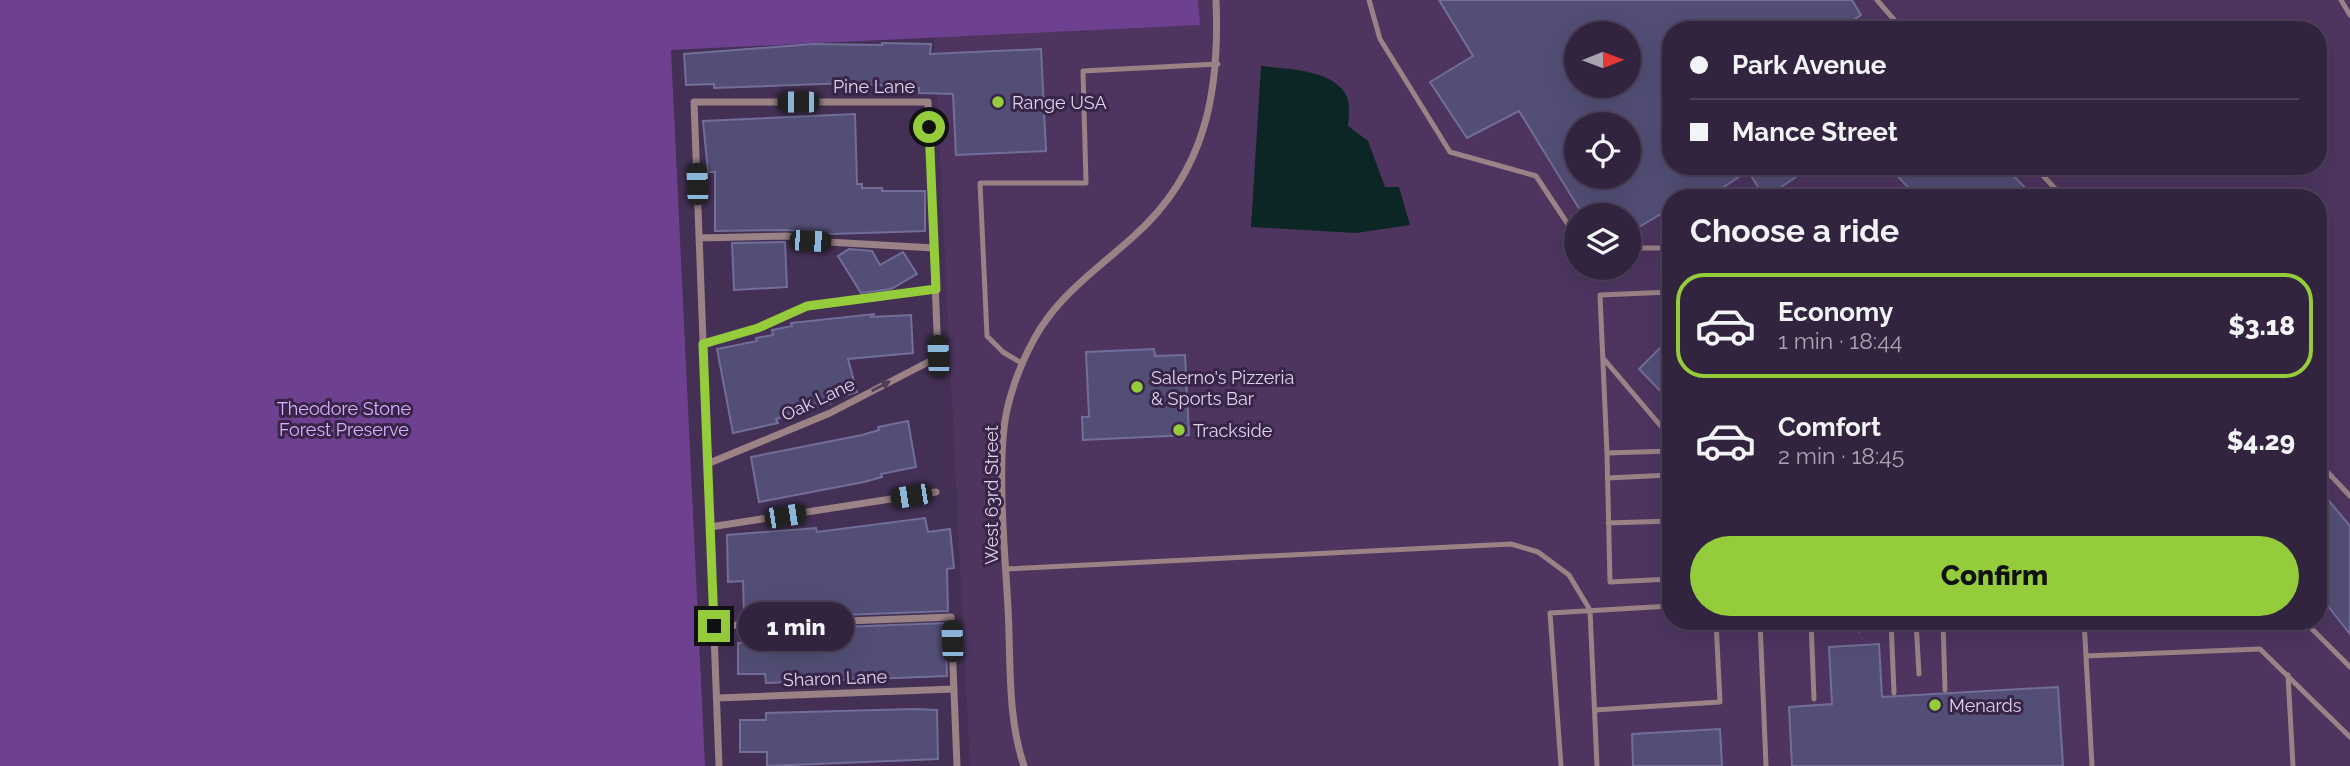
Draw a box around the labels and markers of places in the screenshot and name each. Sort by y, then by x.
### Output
place label: Range USA [1012,92,1107,113]
marker: Range USA [990,94,1006,110]
place label: Salerno's Pizzeria & Sports Bar [1151,367,1294,409]
marker: Salerno's Pizzeria & Sports Bar [1129,379,1145,395]
place label: Trackside [1193,420,1273,441]
marker: Trackside [1171,422,1187,438]
place label: Menards [1949,695,2022,716]
marker: Menards [1927,697,1943,713]

